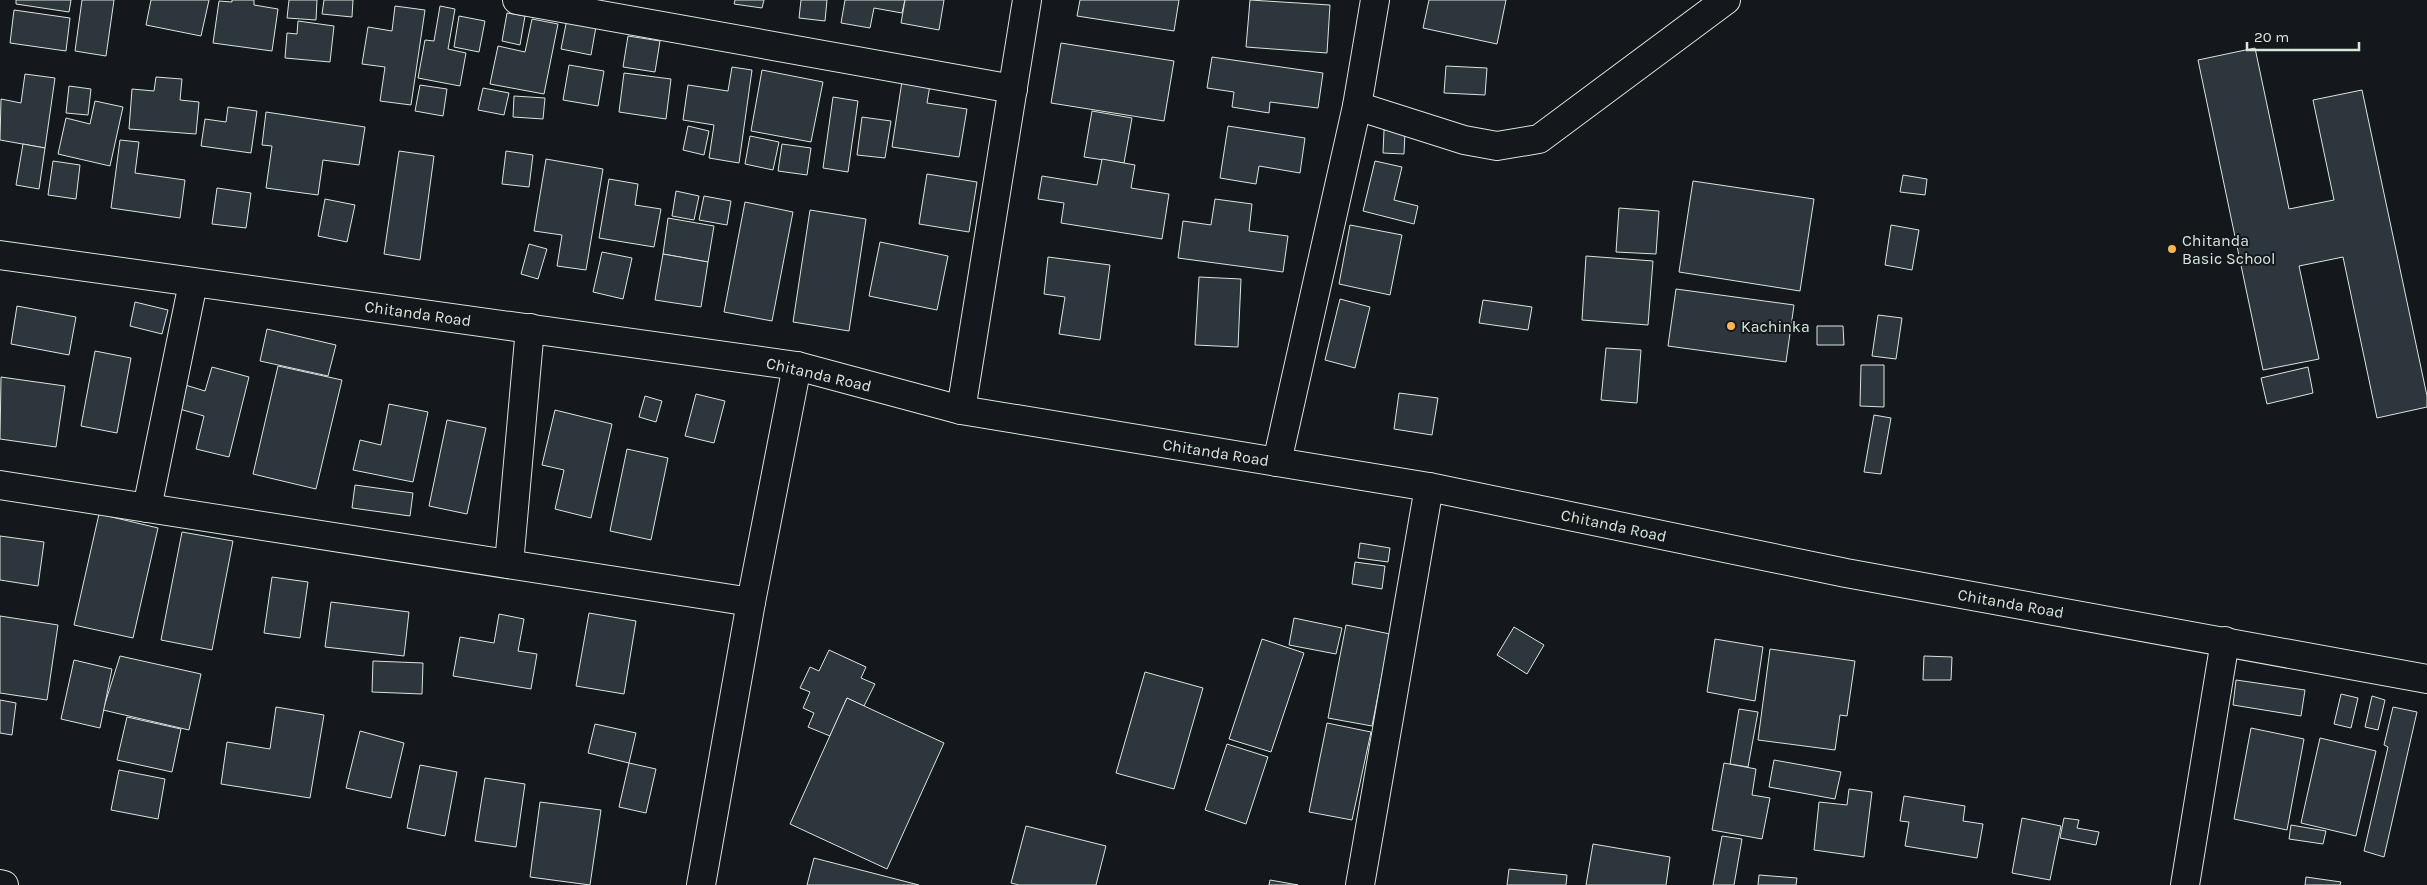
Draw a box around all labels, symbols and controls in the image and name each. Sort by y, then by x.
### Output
scale bar [2247,20,2360,52]
text: 20 m [2254,28,2289,46]
place label: Chitanda Basic School [2182,231,2276,268]
marker: Chitanda Basic School [2166,243,2178,255]
street label: Chitanda Road [363,297,473,330]
place label: Kachinka [1741,317,1810,336]
marker: Kachinka [1725,320,1737,332]
street label: Chitanda Road [764,353,873,396]
street label: Chitanda Road [1161,435,1271,470]
street label: Chitanda Road [1559,505,1669,546]
street label: Chitanda Road [1956,585,2066,622]

